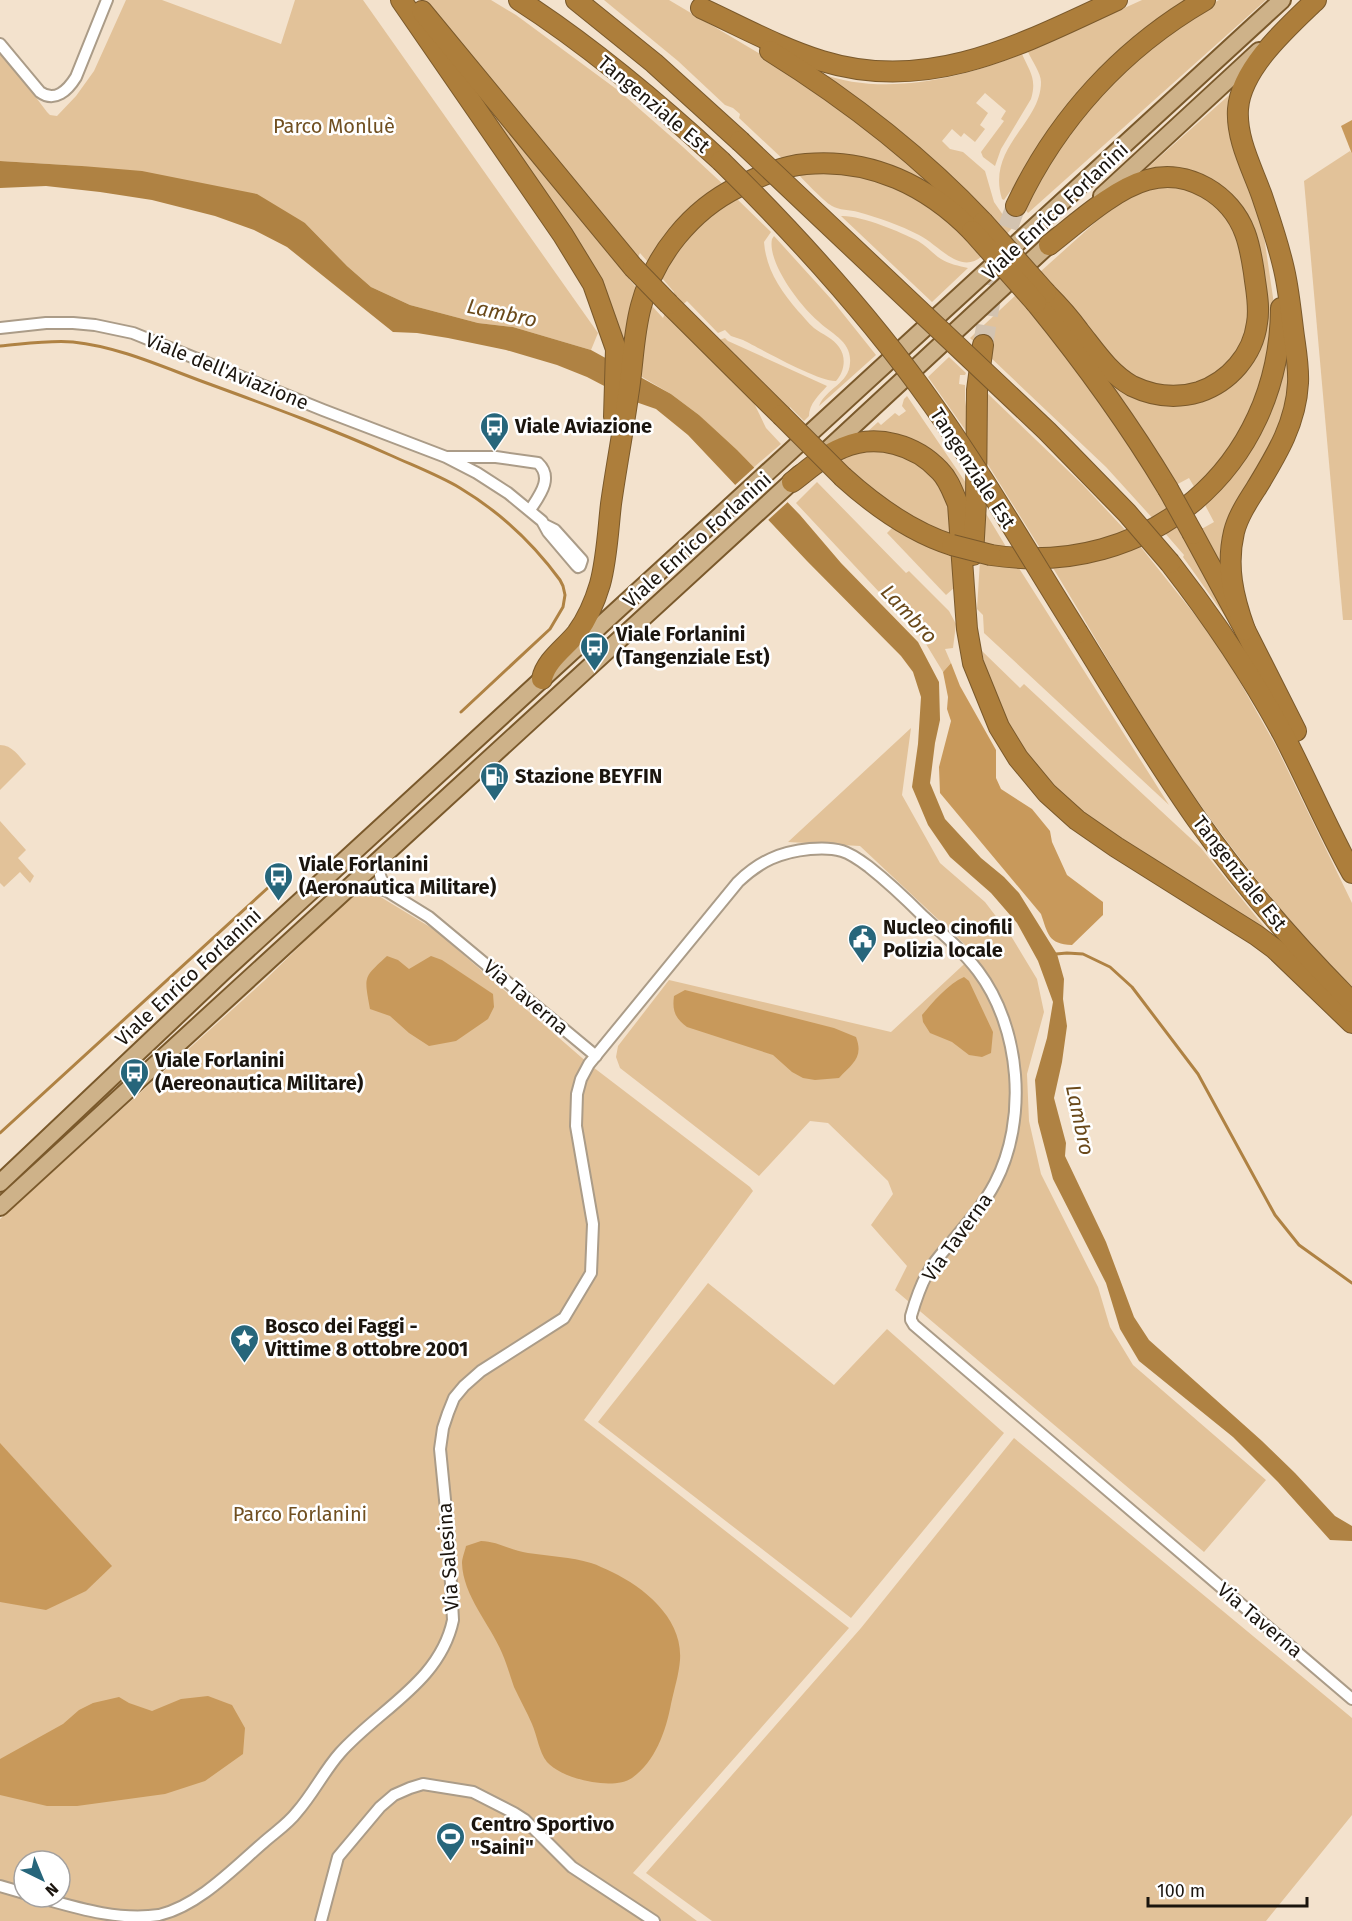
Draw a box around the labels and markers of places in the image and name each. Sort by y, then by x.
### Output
bus stop icon: Viale Aviazione [478,410,510,452]
place label: Viale Aviazione [514,414,652,438]
place label: Viale Forlanini (Tangenziale Est) [615,622,770,669]
bus stop icon: Viale Forlanini (Tangenziale Est) [579,630,611,672]
fuel station icon: Stazione BEYFIN [478,760,510,802]
place label: Stazione BEYFIN [515,764,662,788]
place label: Viale Forlanini (Aeronautica Militare) [298,852,497,899]
bus stop icon: Viale Forlanini (Aeronautica Militare) [262,860,294,902]
place label: Nucleo cinofili Polizia locale [883,915,1013,962]
public building icon: Nucleo cinofili Polizia locale [846,922,878,964]
place label: Viale Forlanini (Aereonautica Militare) [154,1048,364,1095]
bus stop icon: Viale Forlanini (Aereonautica Militare) [118,1056,150,1098]
place label: Bosco dei Faggi - Vittime 8 ottobre 2001 [264,1314,468,1361]
place icon: Bosco dei Faggi - Vittime 8 ottobre 2001 [228,1322,260,1364]
place label: Centro Sportivo "Saini" [471,1812,615,1859]
sports icon: Centro Sportivo "Saini" [434,1820,466,1862]

